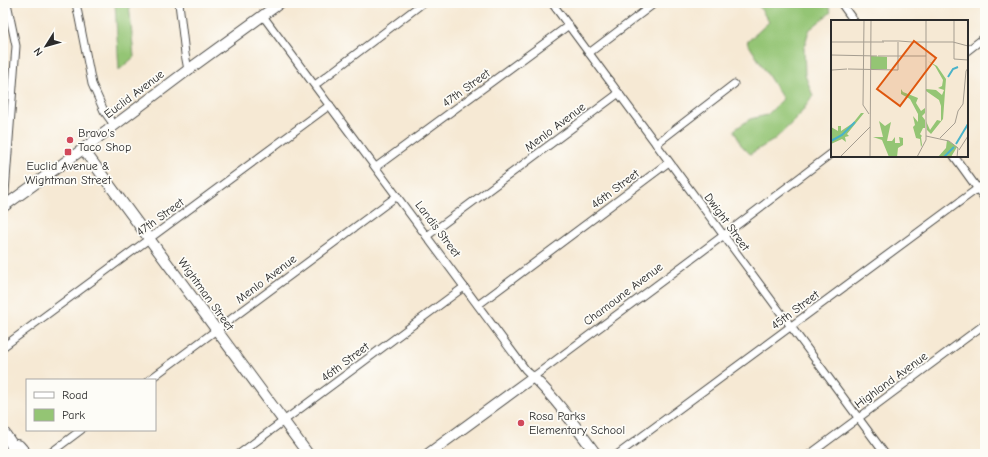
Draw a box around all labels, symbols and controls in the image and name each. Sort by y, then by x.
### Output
inset map [831,20,968,157]
north arrow [26,26,66,66]
text: N [31,45,46,58]
street label: 47th Street [439,66,493,110]
street label: Euclid Avenue [101,67,167,121]
street label: Menlo Avenue [522,100,588,154]
place label: Bravo's Taco Shop [78,126,131,154]
marker: Bravo's Taco Shop [65,135,75,145]
marker: Euclid Avenue & Wightman Street [63,147,73,157]
place label: Euclid Avenue & Wightman Street [25,159,112,187]
street label: 46th Street [588,166,642,212]
street label: Dwight Street [701,190,753,254]
street label: 47th Street [133,195,187,239]
street label: Landis Street [412,198,464,260]
street label: Menlo Avenue [233,252,299,306]
street label: Wightman Street [175,255,237,333]
street label: Chamoune Avenue [581,260,665,328]
street label: 45th Street [768,287,822,333]
street label: 46th Street [318,339,372,385]
street label: Highland Avenue [852,349,930,411]
legend [26,379,156,431]
text: Road [62,388,88,402]
text: Park [62,408,85,422]
place label: Rosa Parks Elementary School [529,409,625,437]
marker: Rosa Parks Elementary School [516,418,526,428]

